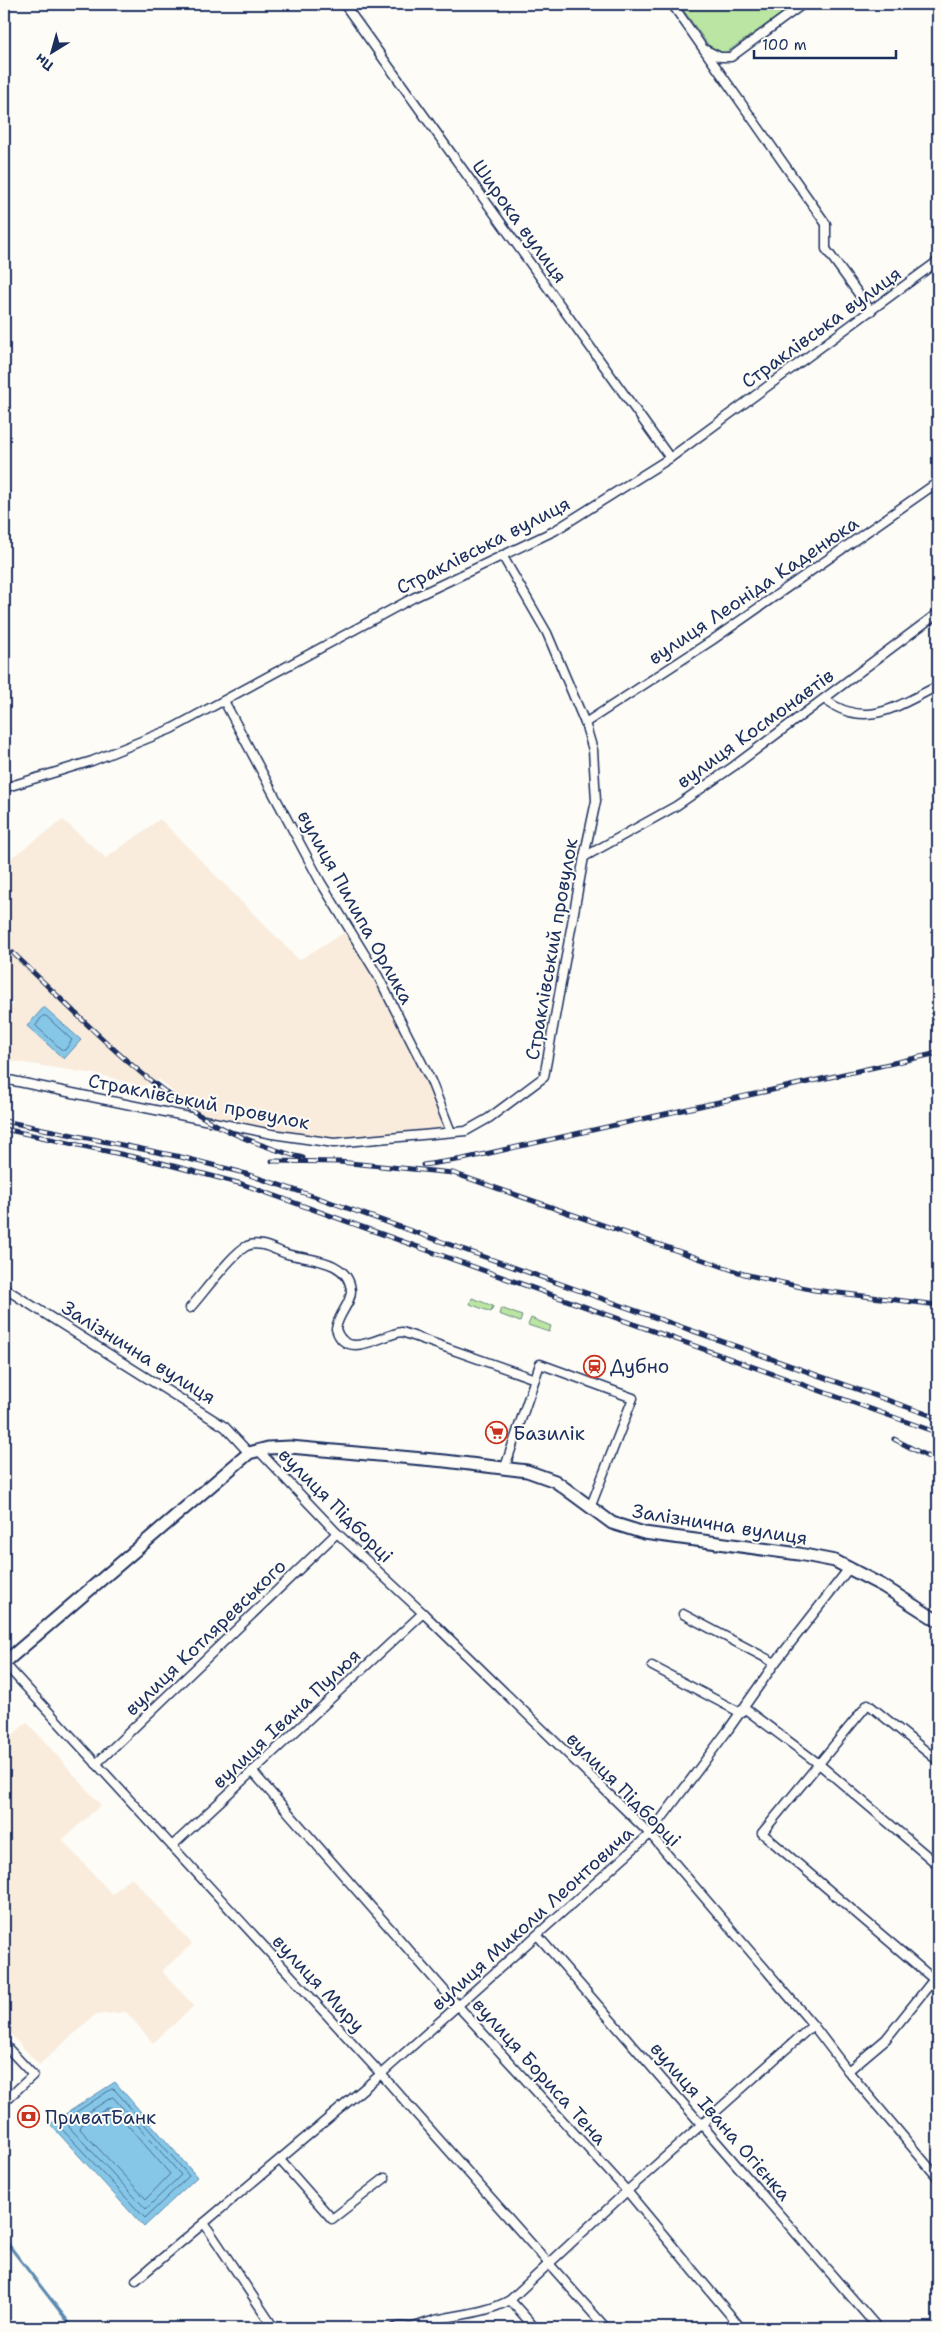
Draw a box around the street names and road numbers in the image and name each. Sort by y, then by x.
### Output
street label: Широка вулиця [466,155,573,288]
street label: Страклівська вулиця [736,261,906,394]
street label: Страклівська вулиця [392,491,574,600]
street label: вулиця Леоніда Каденюка [643,510,863,670]
street label: вулиця Космонавтів [672,663,839,794]
street label: вулиця Пилипа Орлика [292,806,420,1009]
street label: Страклівський провулок [520,836,583,1062]
street label: Страклівський провулок [86,1068,312,1135]
street label: Залізнична вулиця [57,1295,220,1410]
street label: вулиця Підборці [273,1443,398,1568]
street label: Залізнична вулиця [631,1498,809,1551]
street label: вулиця Котляревського [119,1554,291,1721]
street label: вулиця Івана Пулюя [207,1643,366,1794]
street label: вулиця Підборці [561,1727,686,1852]
street label: вулиця Миколи Леонтовича [426,1821,639,2016]
street label: вулиця Миру [267,1929,370,2038]
street label: вулиця Бориса Тена [467,1992,613,2150]
street label: вулиця Івана Огієнка [645,2037,797,2206]

